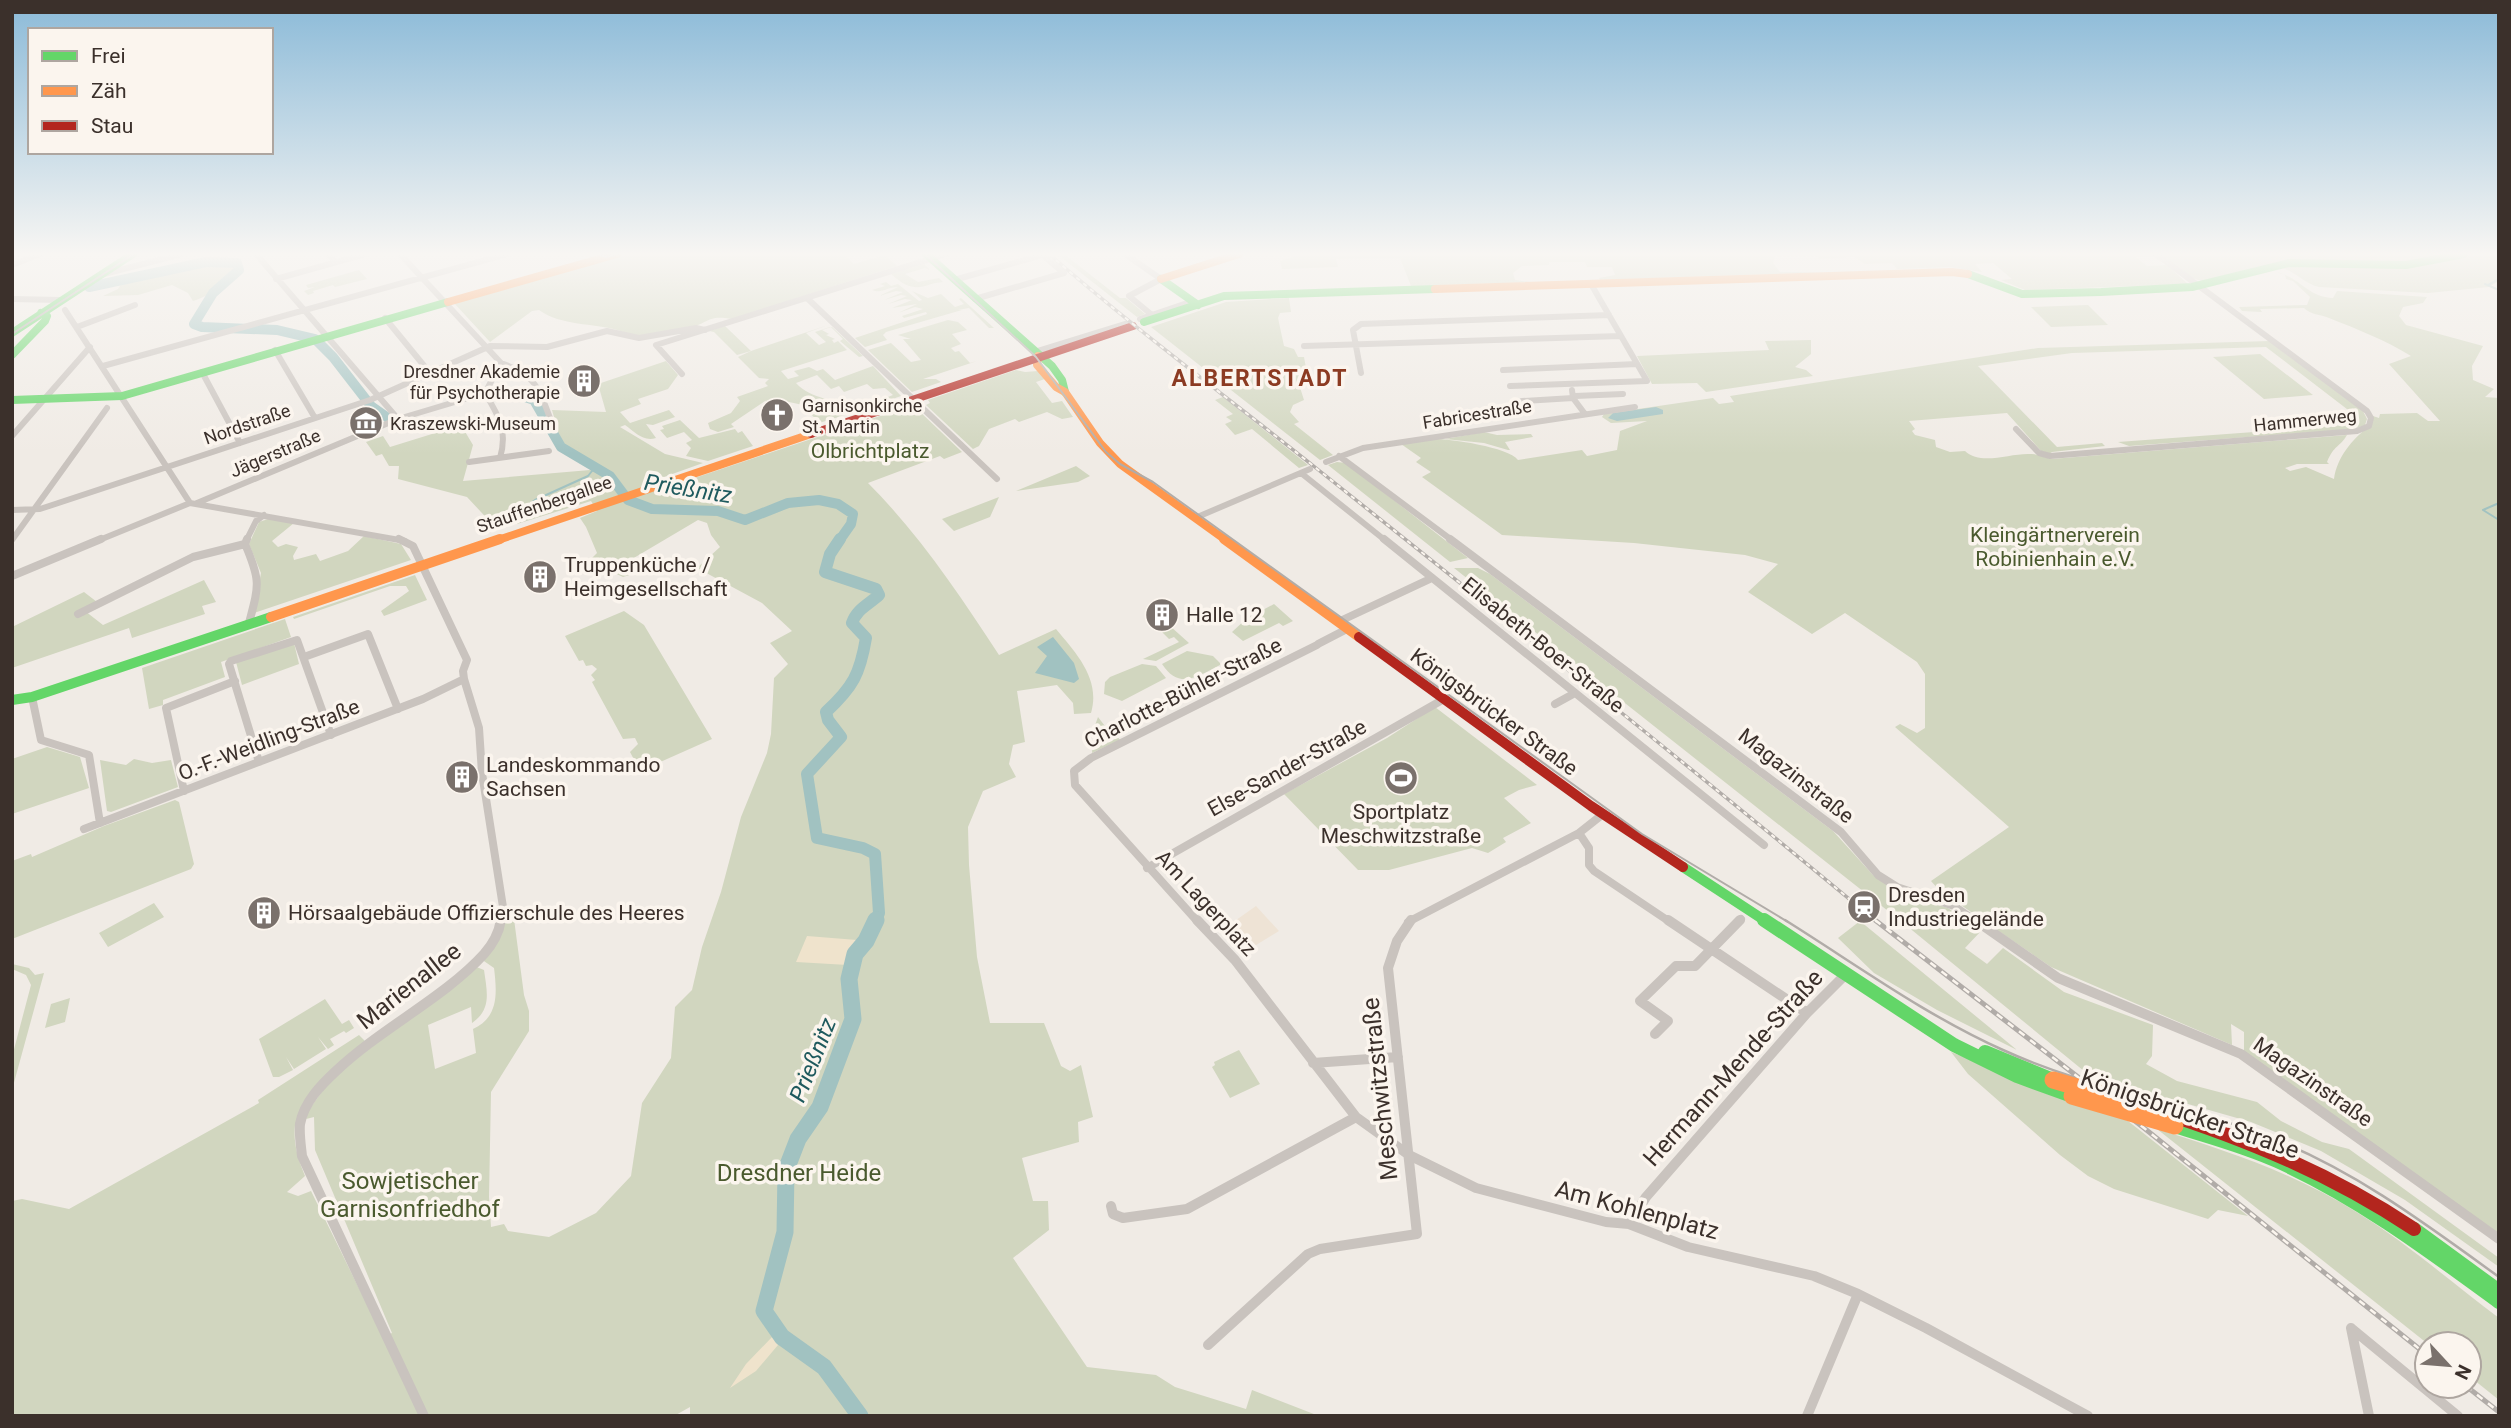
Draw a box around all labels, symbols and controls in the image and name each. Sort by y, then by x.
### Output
legend [28,28,273,154]
text: Frei [91,44,126,68]
text: Zäh [91,79,127,103]
text: Stau [91,114,133,138]
place label: Dresdner Akademie für Psychotherapie [403,361,560,403]
building icon: Dresdner Akademie für Psychotherapie [565,362,603,400]
district label: ALBERTSTADT [1172,365,1348,392]
place label: Garnisonkirche St. Martin [802,395,922,437]
street label: Fabricestraße [1421,395,1533,433]
church icon: Garnisonkirche St. Martin [758,396,796,434]
street label: Nordstraße [201,399,293,449]
museum icon: Kraszewski-Museum [347,404,385,442]
street label: Hammerweg [2253,404,2357,436]
place label: Kraszewski-Museum [390,413,556,434]
street label: Jägerstraße [227,424,323,482]
park label: Olbrichtplatz [811,439,929,463]
water label: Prießnitz [642,469,734,509]
street label: Stauffenbergallee [474,471,614,537]
park label: Kleingärtnerverein Robinienhain e.V. [1970,523,2140,571]
place label: Truppenküche / Heimgesellschaft [564,553,728,601]
building icon: Truppenküche / Heimgesellschaft [521,558,559,596]
street label: Elisabeth-Boer-Straße [1457,572,1629,718]
building icon: Halle 12 [1143,596,1181,634]
place label: Halle 12 [1186,603,1263,627]
street label: Charlotte-Bühler-Straße [1080,633,1286,753]
street label: Königsbrücker Straße [1406,643,1582,781]
street label: O.-F.-Weidling-Straße [175,694,363,786]
street label: Else-Sander-Straße [1204,715,1370,821]
street label: Magazinstraße [1734,724,1858,828]
place label: Landeskommando Sachsen [486,753,660,801]
building icon: Landeskommando Sachsen [443,758,481,796]
sports icon: Sportplatz Meschwitzstraße [1382,759,1420,797]
place label: Sportplatz Meschwitzstraße [1321,800,1481,848]
street label: Am Lagerplatz [1151,845,1261,961]
place label: Dresden Industriegelände [1888,883,2044,931]
station icon: Dresden Industriegelände [1845,888,1883,926]
building icon: Hörsaalgebäude Offizierschule des Heeres [245,894,283,932]
place label: Hörsaalgebäude Offizierschule des Heeres [288,901,685,925]
street label: Marienallee [351,937,467,1035]
street label: Hermann-Mende-Straße [1637,964,1829,1172]
street label: Meschwitzstraße [1356,996,1404,1182]
water label: Prießnitz [784,1014,842,1106]
street label: Magazinstraße [2249,1032,2377,1132]
street label: Königsbrücker Straße [2077,1063,2303,1165]
park label: Dresdner Heide [717,1159,881,1187]
park label: Sowjetischer Garnisonfriedhof [320,1167,501,1223]
street label: Am Kohlenplatz [1552,1175,1722,1245]
north arrow [2413,1330,2483,1400]
text: N [2450,1361,2476,1383]

